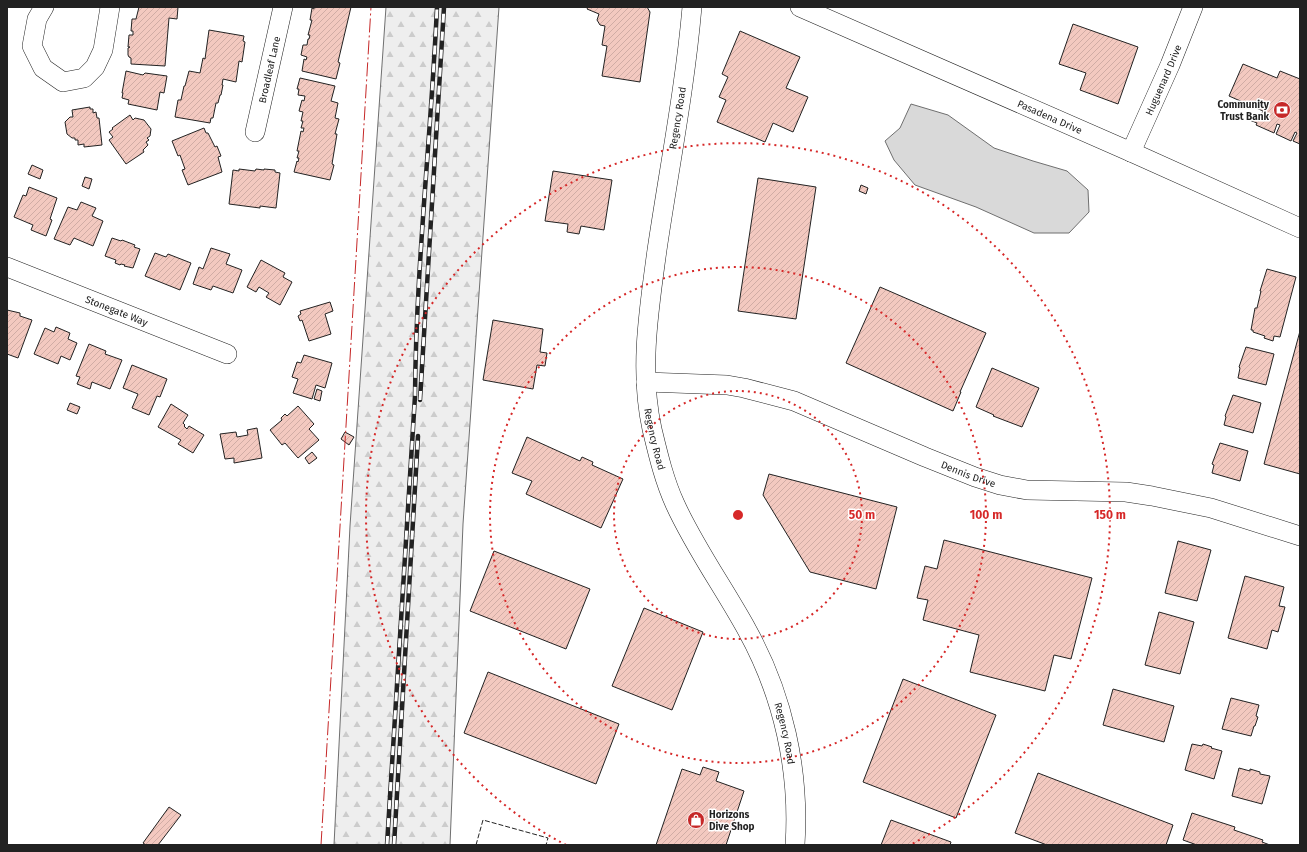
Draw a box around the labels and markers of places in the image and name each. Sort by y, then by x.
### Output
place label: Community Trust Bank [1217,99,1270,123]
bank icon: Community Trust Bank [1272,100,1292,120]
centre of rings [731,508,745,522]
place label: Horizons Dive Shop [709,809,755,833]
shop icon: Horizons Dive Shop [686,810,706,830]

